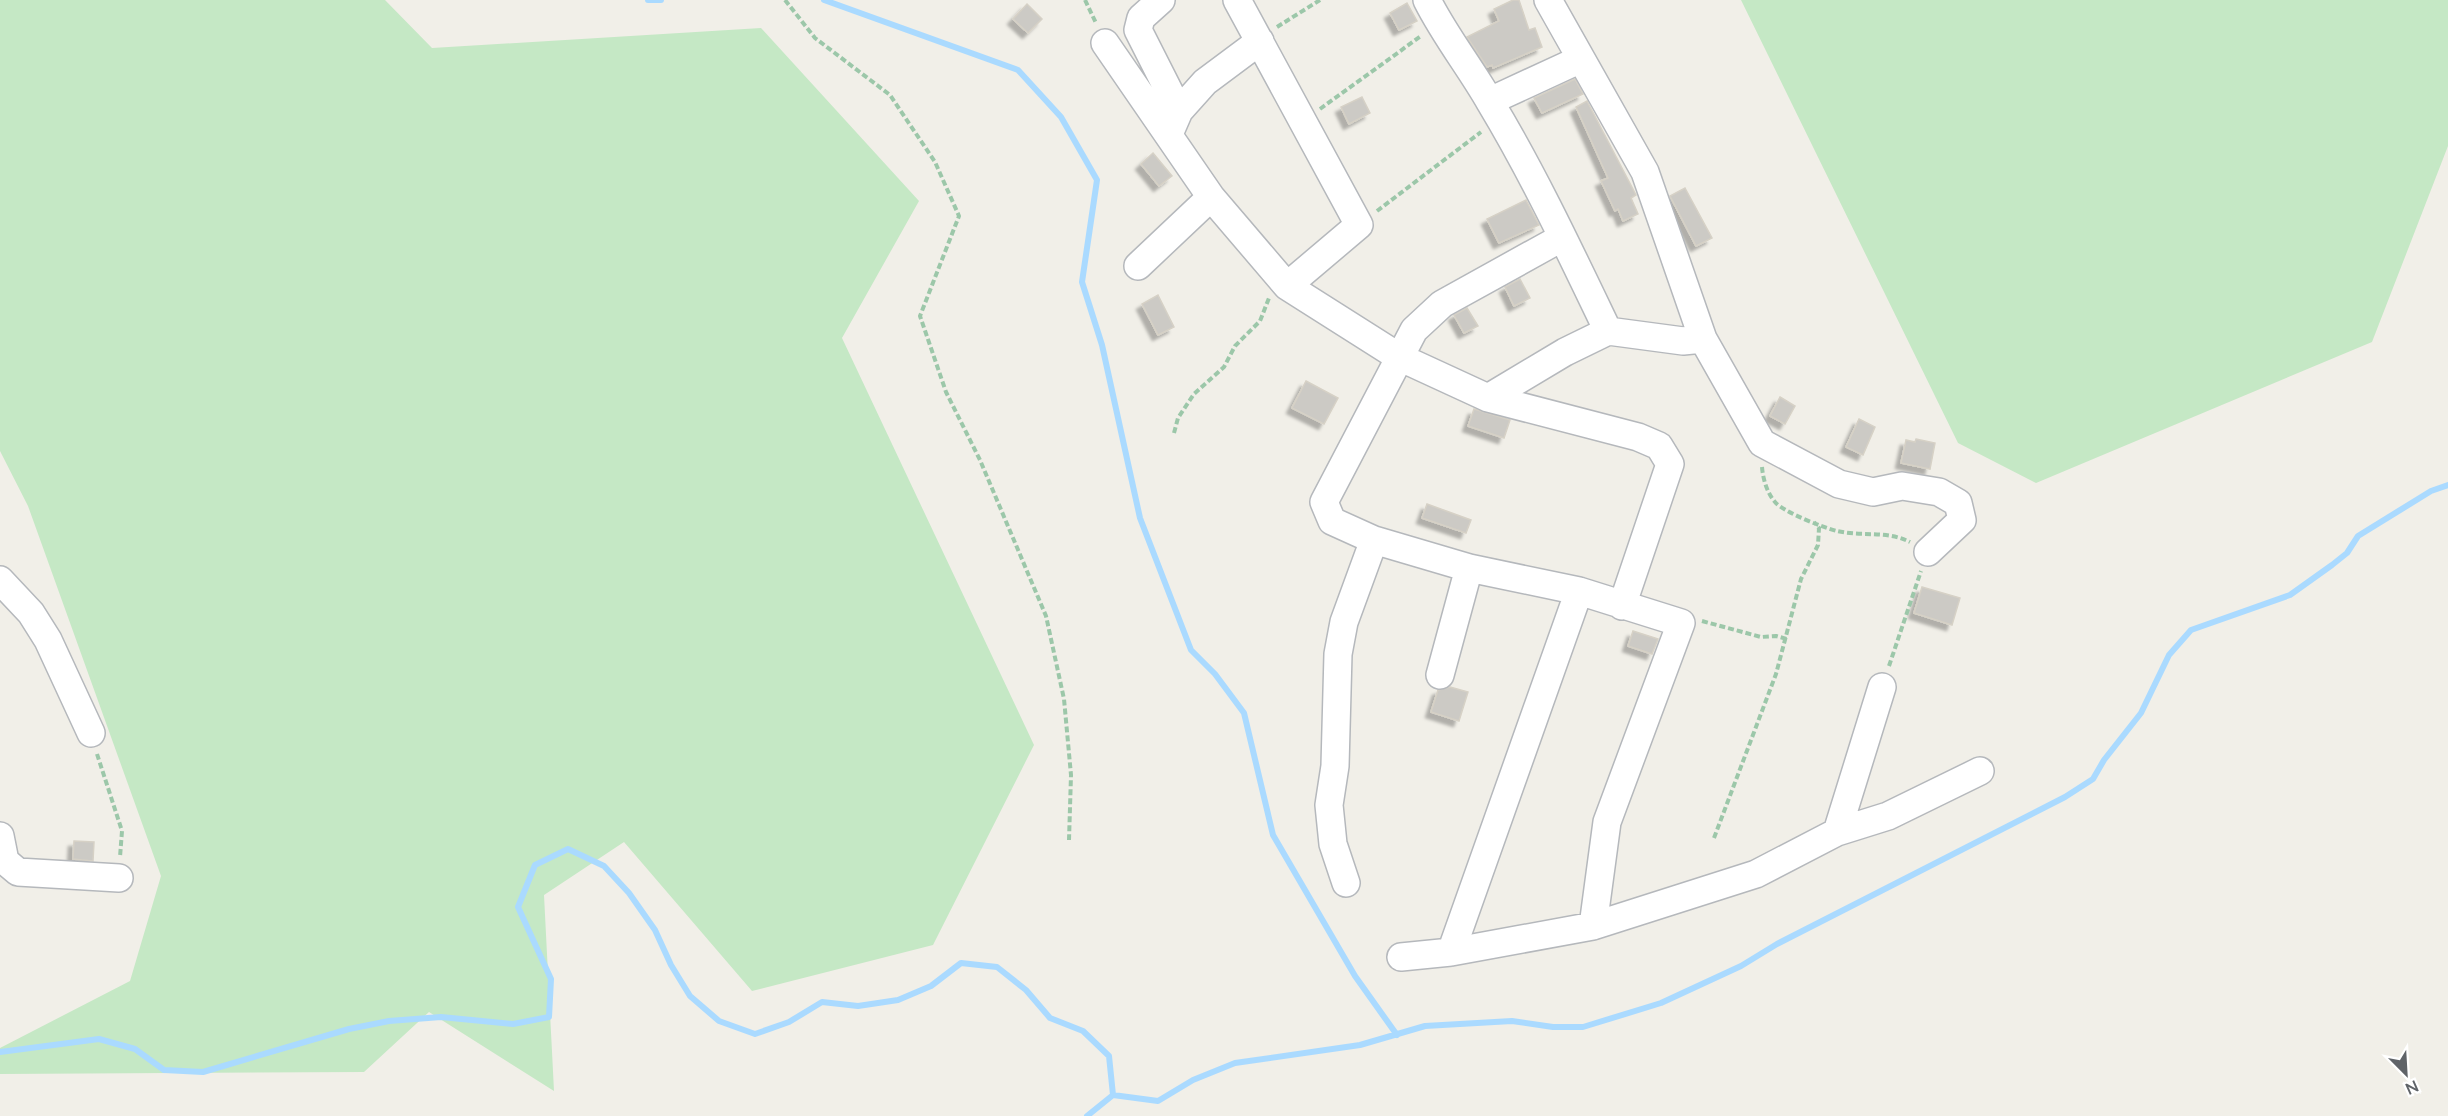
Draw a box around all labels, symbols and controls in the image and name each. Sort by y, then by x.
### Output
north arrow [2376,1044,2436,1104]
text: N [2403,1077,2422,1099]

